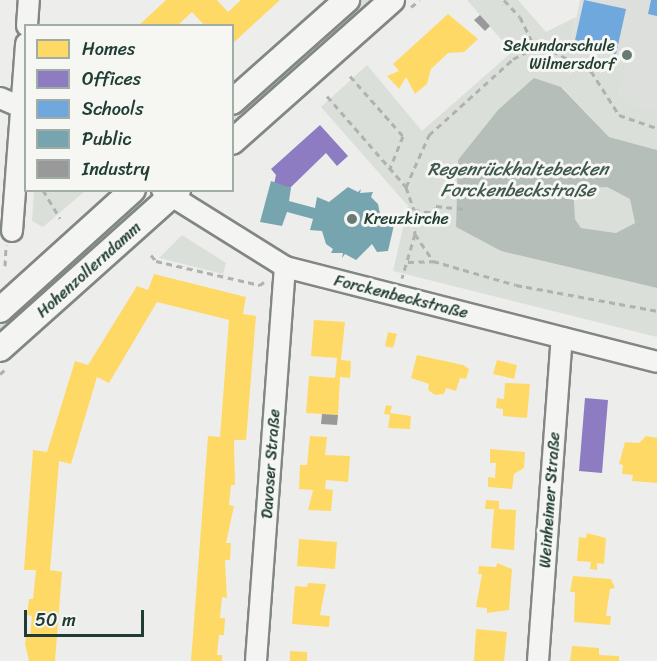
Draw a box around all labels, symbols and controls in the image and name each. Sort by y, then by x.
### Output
legend [24,24,234,192]
text: Homes [82,33,135,65]
place label: Sekundarschule Wilmersdorf [503,36,615,74]
marker: Sekundarschule Wilmersdorf [620,48,634,62]
text: Offices [82,63,141,95]
text: Schools [82,93,143,125]
text: Public [82,123,132,155]
text: Industry [82,153,150,185]
water label: Regenrückhaltebecken Forckenbeckstraße [428,159,608,201]
place label: Kreuzkirche [364,209,449,229]
marker: Kreuzkirche [345,212,359,226]
street label: Hohenzollerndamm [33,218,145,322]
street label: Forckenbeckstraße [332,271,470,323]
street label: Davoser Straße [258,409,284,519]
street label: Weinheimer Straße [536,431,564,569]
scale bar [27,598,147,636]
text: 50 m [35,604,76,636]

